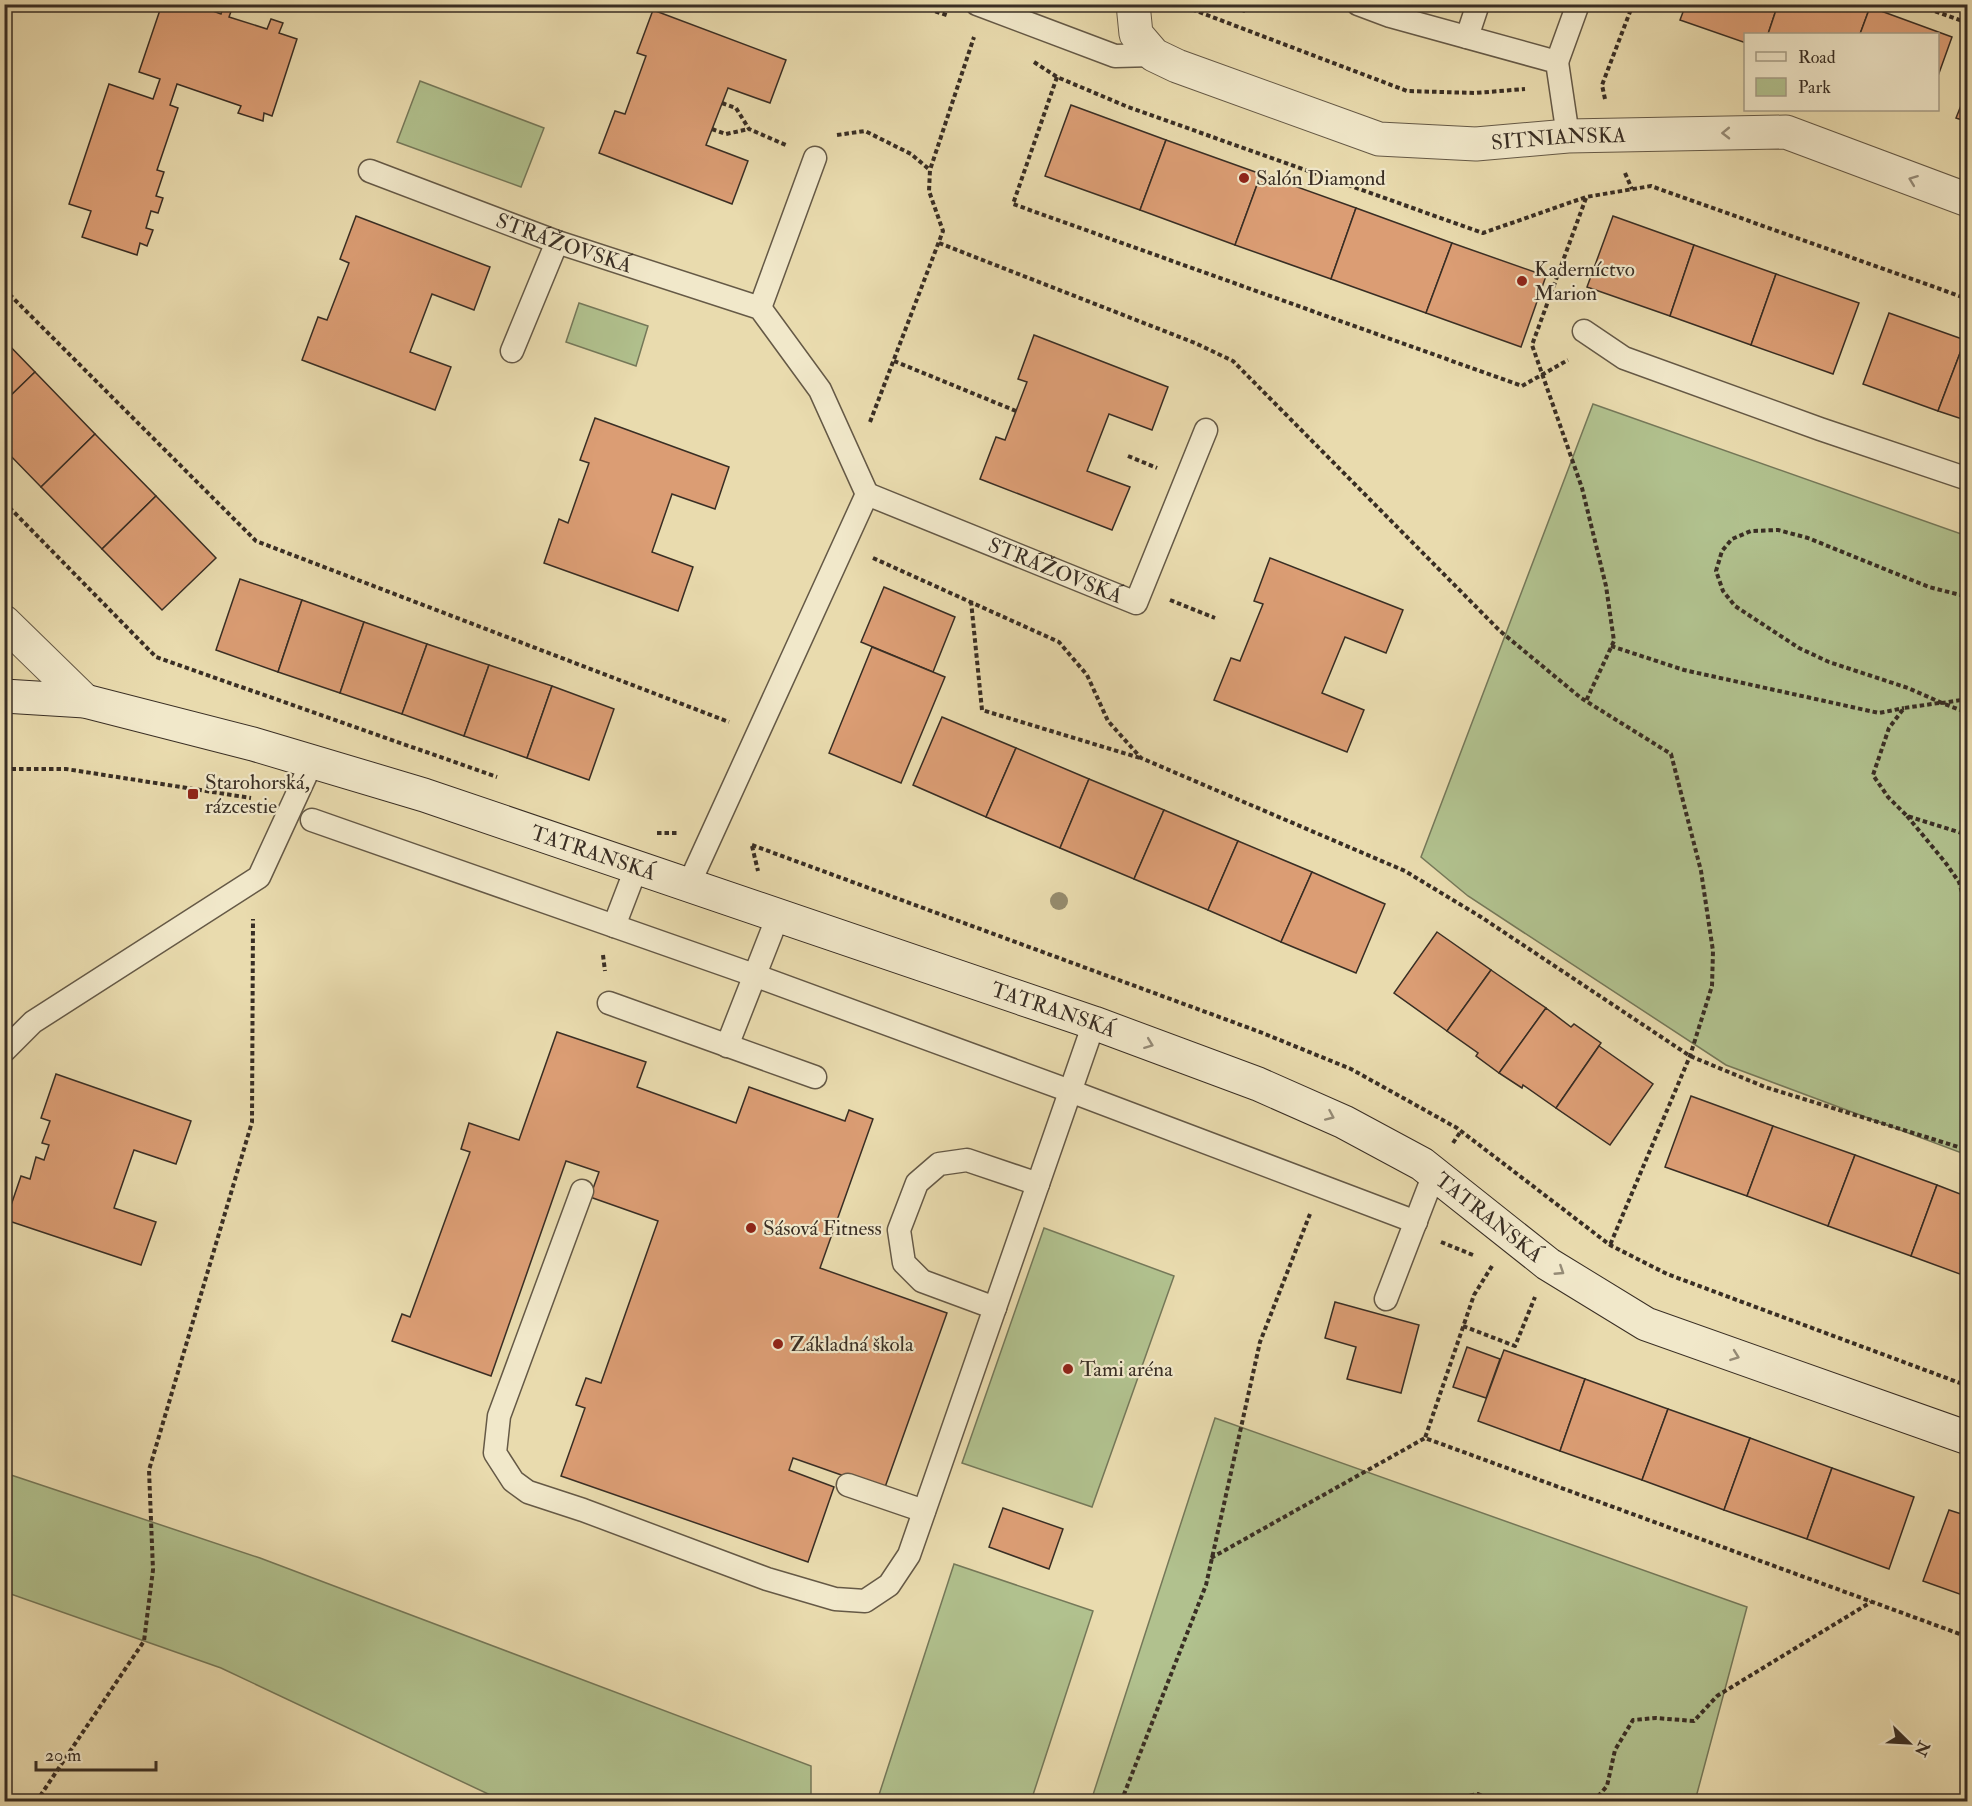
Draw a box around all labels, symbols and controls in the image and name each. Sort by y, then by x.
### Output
legend [1744,33,1939,111]
text: Road [1798,46,1836,69]
text: Park [1798,76,1831,99]
street label: SITNIANSKA [1490,122,1626,157]
one-way arrow [1722,127,1731,139]
place label: Salón Diamond [1256,165,1386,192]
marker: Salón Diamond [1237,171,1251,185]
one-way arrow [1908,174,1919,187]
street label: STRÁŽOVSKÁ [492,207,635,279]
place label: Kaderníctvo Marion [1534,256,1635,307]
marker: Kaderníctvo Marion [1515,274,1529,288]
street label: STRÁŽOVSKÁ [984,532,1126,610]
place label: Starohorská, rázcestie [205,769,310,820]
marker: Starohorská, rázcestie [186,787,200,801]
street label: TATRANSKÁ [527,819,659,887]
street label: TATRANSKÁ [987,976,1119,1044]
one-way arrow [1142,1037,1153,1049]
one-way arrow [1323,1108,1334,1120]
street label: TATRANSKÁ [1429,1167,1548,1269]
place label: Sásová Fitness [763,1215,882,1242]
marker: Sásová Fitness [744,1221,758,1235]
one-way arrow [1554,1264,1564,1276]
place label: Základná škola [790,1331,914,1358]
marker: Základná škola [771,1337,785,1351]
one-way arrow [1729,1348,1740,1361]
place label: Tami aréna [1080,1356,1173,1383]
marker: Tami aréna [1061,1362,1075,1376]
north arrow [1879,1713,1939,1773]
scale bar [36,1734,156,1772]
text: N [1909,1737,1934,1760]
text: 20 m [45,1744,81,1767]

